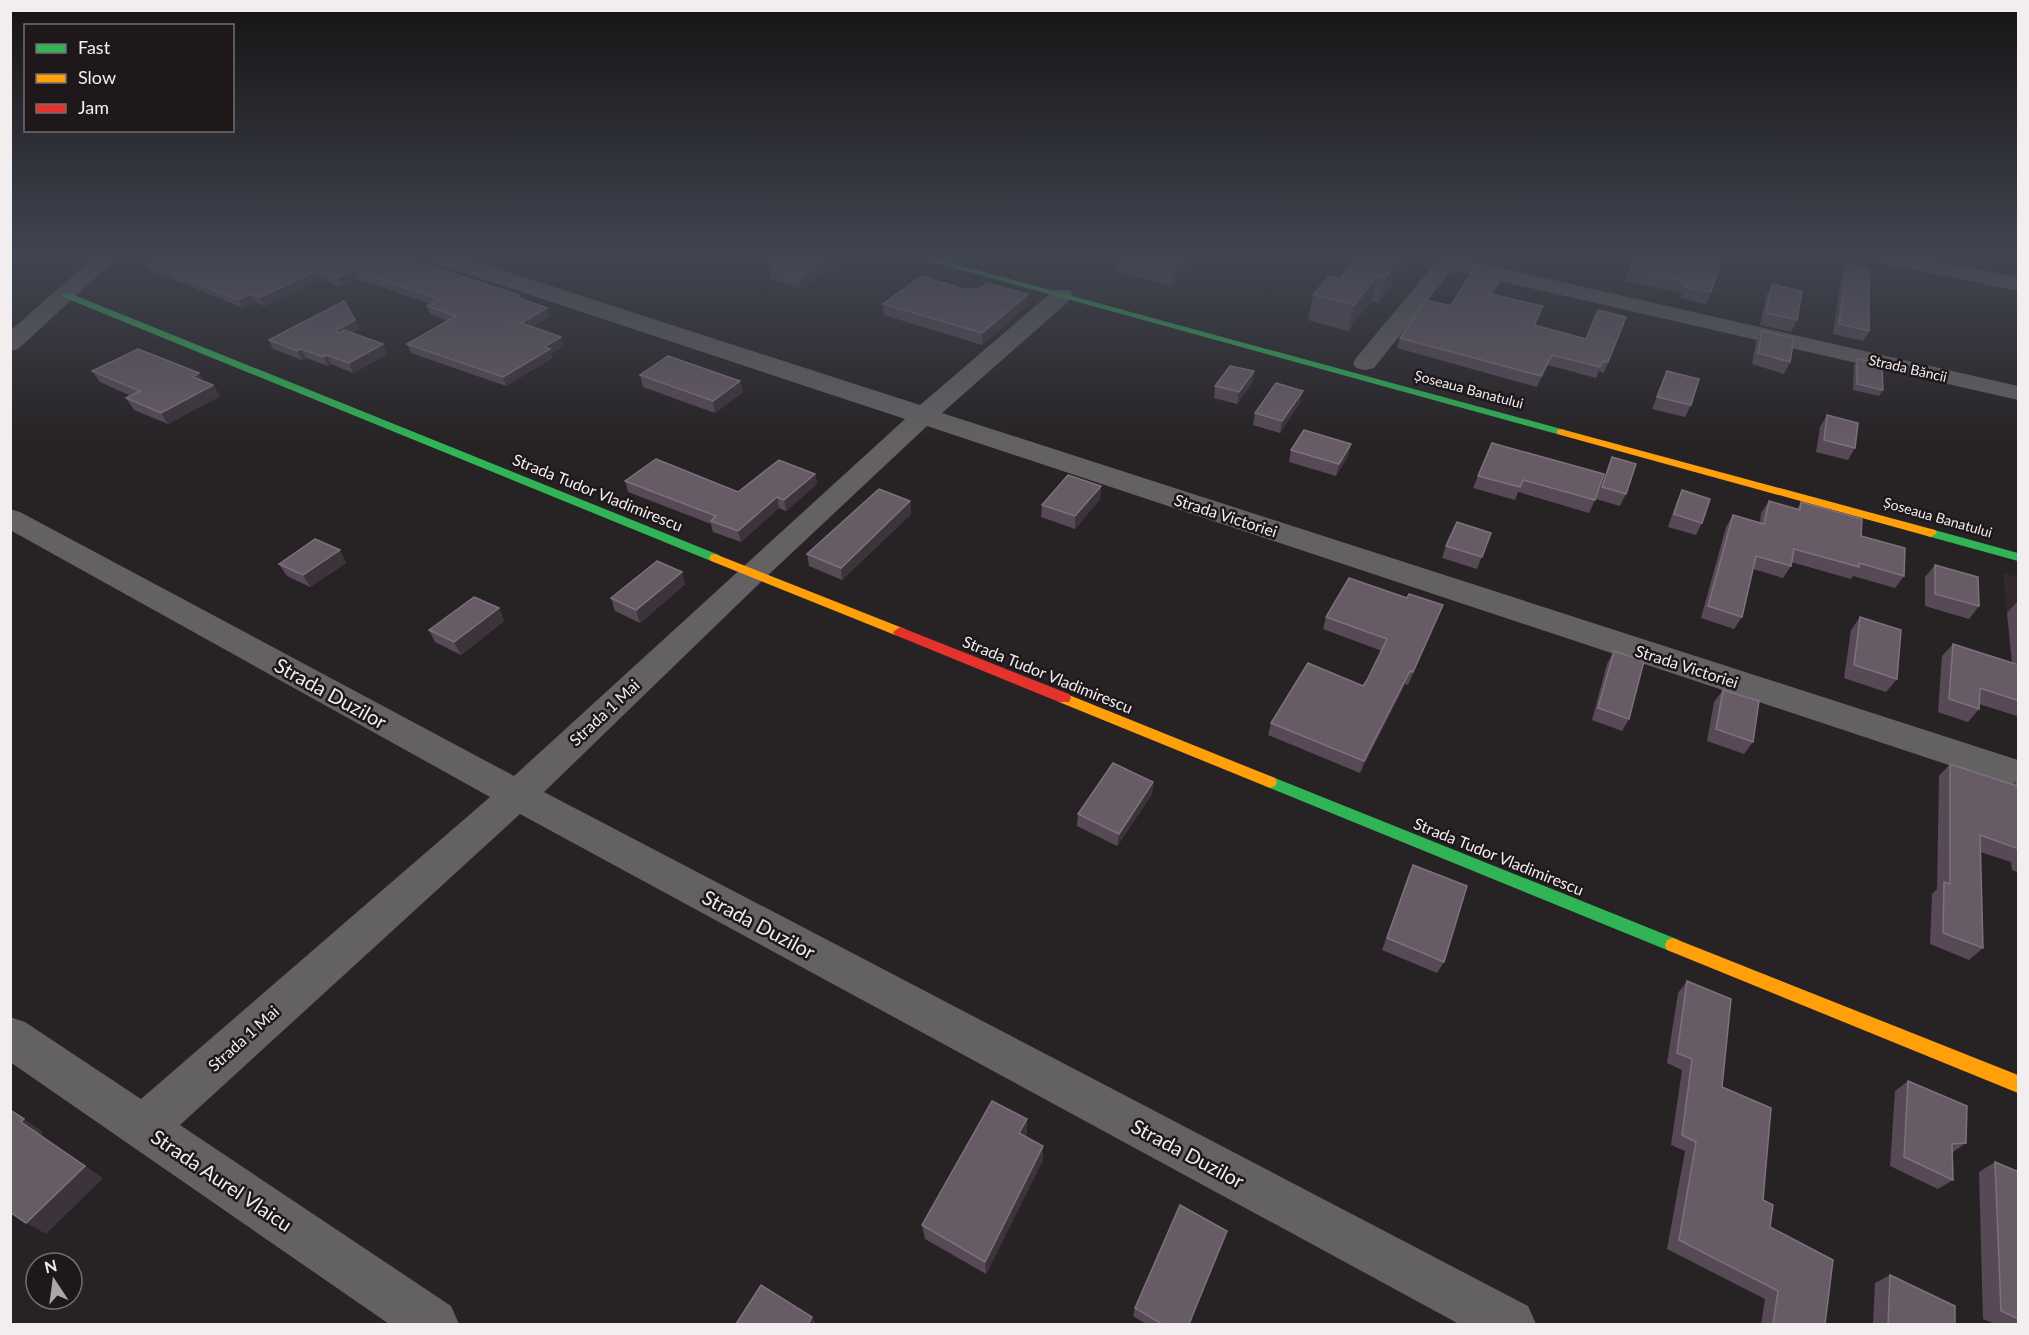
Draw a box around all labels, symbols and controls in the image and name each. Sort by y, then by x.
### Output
legend [24,24,234,132]
text: Fast [78,36,111,58]
text: Slow [78,66,116,88]
text: Jam [78,96,109,118]
street label: Strada Băncii [1867,351,1949,385]
street label: Șoseaua Banatului [1413,366,1525,412]
street label: Strada Tudor Vladimirescu [510,449,686,535]
street label: Strada Victoriei [1172,489,1280,541]
street label: Șoseaua Banatului [1882,493,1994,541]
street label: Strada Tudor Vladimirescu [960,631,1136,717]
street label: Strada Victoriei [1633,640,1741,692]
street label: Strada Duzilor [271,652,392,734]
street label: Strada 1 Mai [565,675,643,749]
street label: Strada Tudor Vladimirescu [1411,813,1587,899]
street label: Strada Duzilor [698,884,820,964]
street label: Strada 1 Mai [204,1001,282,1075]
street label: Strada Duzilor [1127,1113,1249,1193]
street label: Strada Aurel Vlaicu [147,1124,297,1236]
north arrow [24,1251,84,1311]
text: N [42,1255,59,1277]

